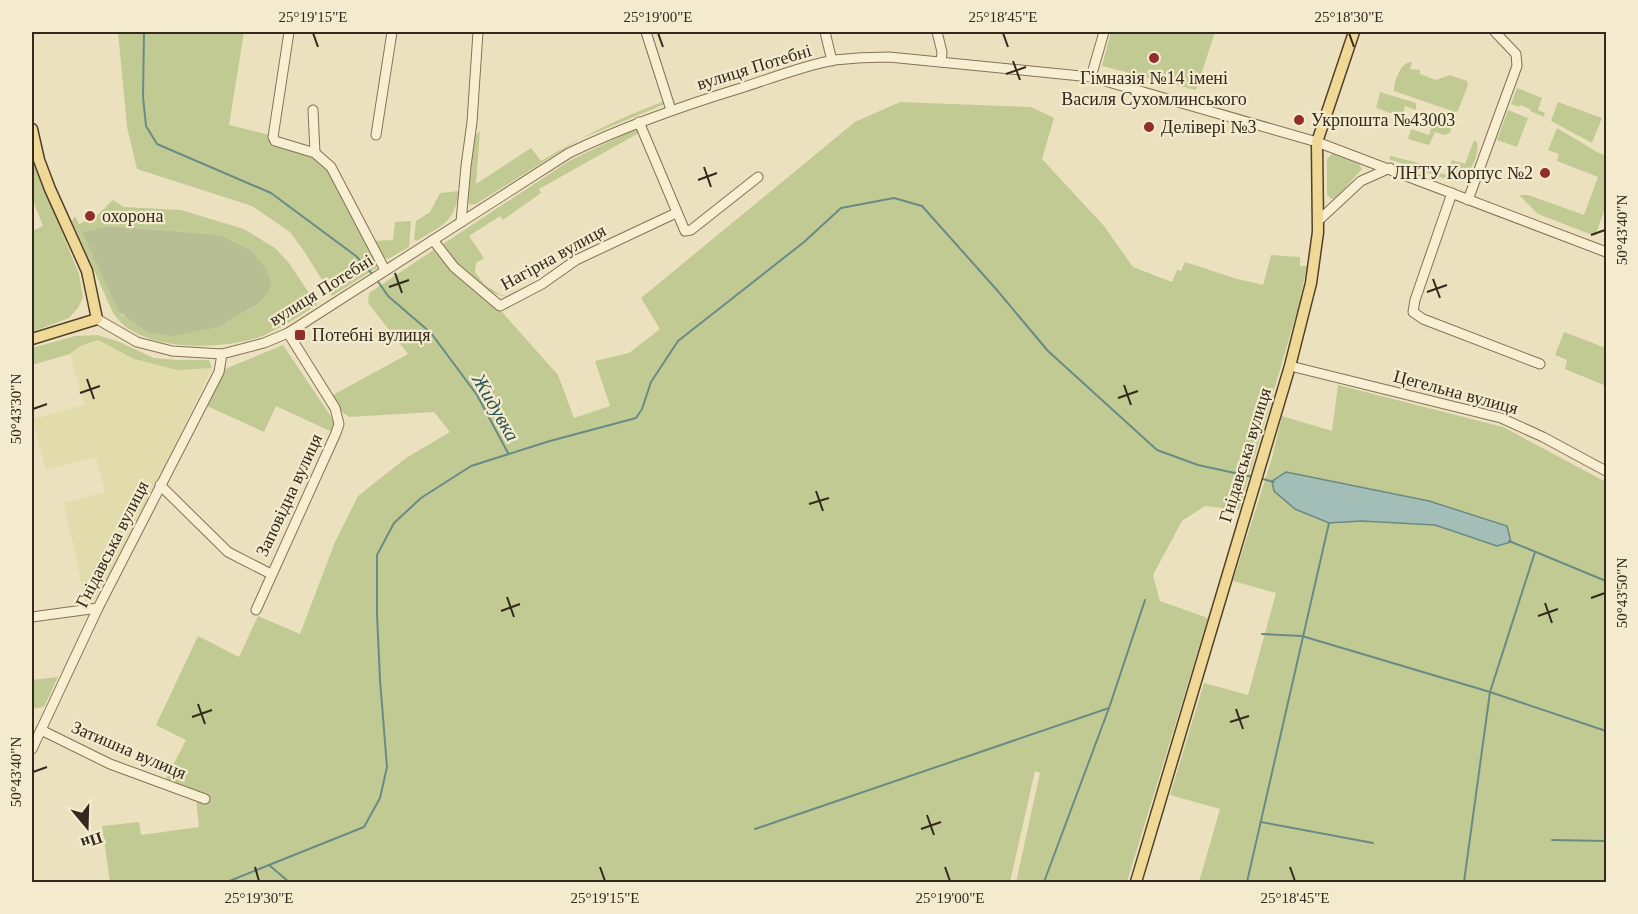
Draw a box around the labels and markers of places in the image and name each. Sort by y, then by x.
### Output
marker: Гімназія №14 імені Василя Сухомлинського [1147,51,1161,65]
place label: Гімназія №14 імені Василя Сухомлинського [1061,68,1247,109]
place label: Укрпошта №43003 [1311,110,1455,130]
marker: Укрпошта №43003 [1292,113,1306,127]
place label: Делівері №3 [1161,117,1257,137]
marker: Делівері №3 [1142,120,1156,134]
place label: ЛНТУ Корпус №2 [1393,163,1533,183]
marker: ЛНТУ Корпус №2 [1538,166,1552,180]
place label: охорона [102,206,164,226]
marker: охорона [83,209,97,223]
place label: Потебні вулиця [312,325,431,345]
marker: Потебні вулиця [293,328,307,342]

